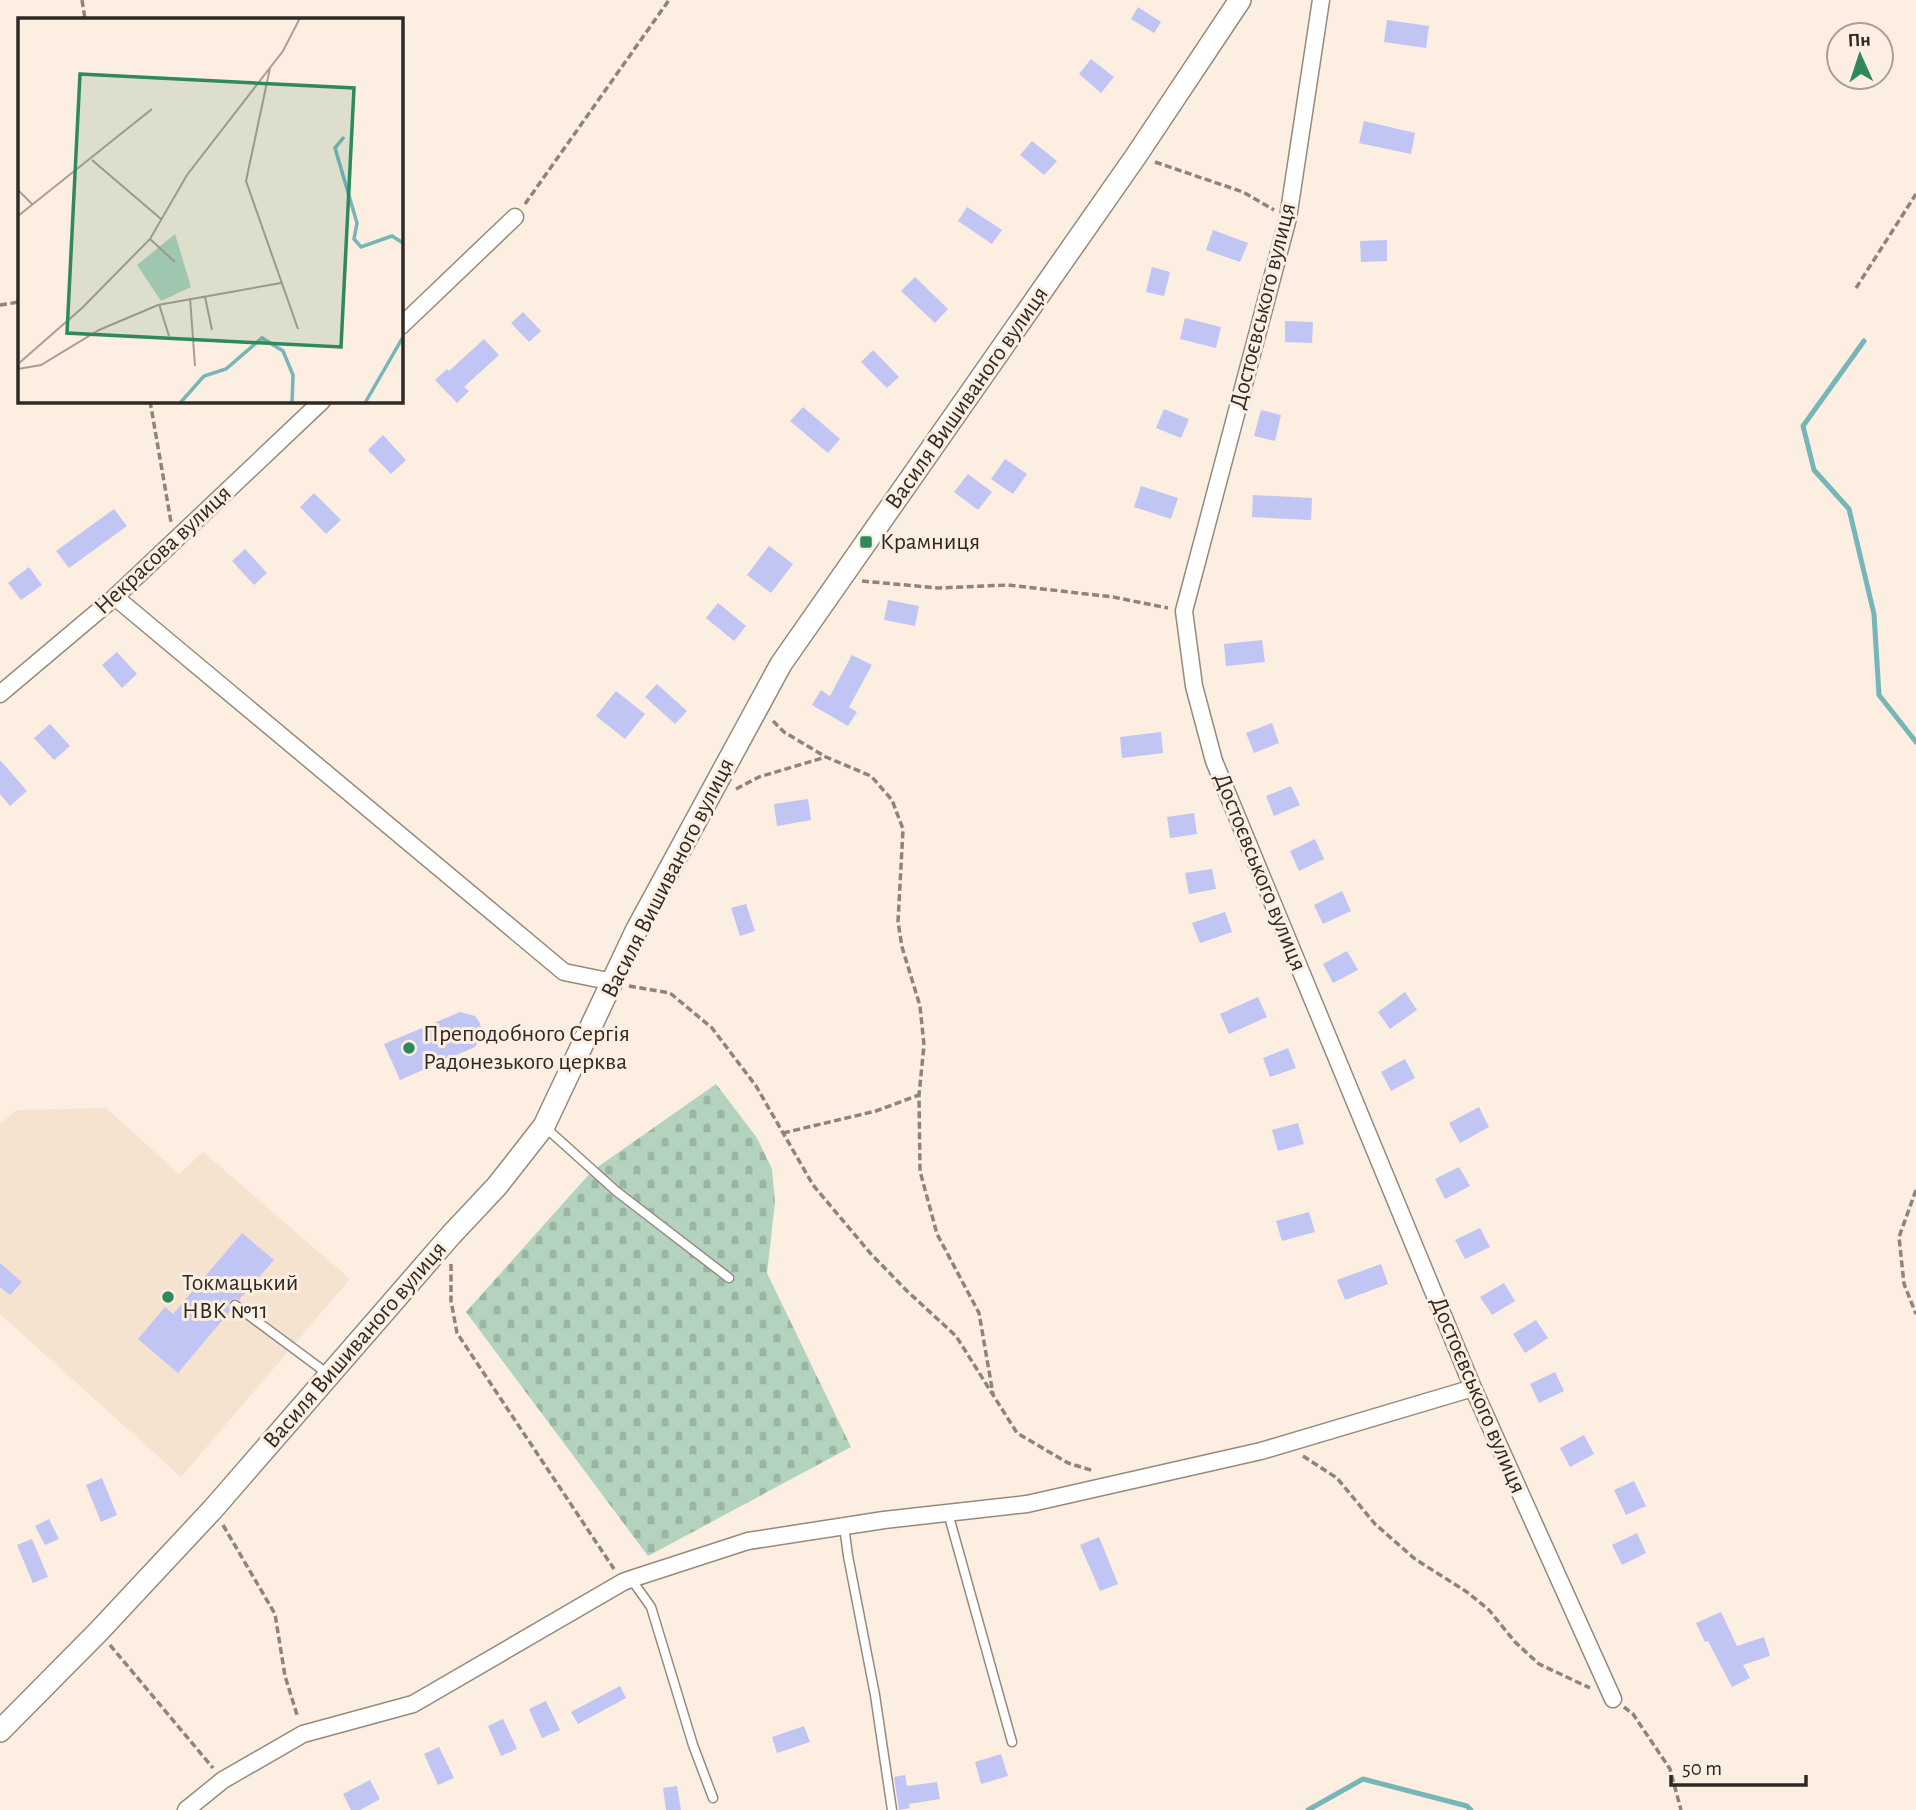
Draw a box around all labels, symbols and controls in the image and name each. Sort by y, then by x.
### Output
inset map [18,18,402,402]
north arrow [1825,21,1895,91]
text: Пн [1847,30,1871,51]
street label: Достоєвського вулиця [1226,201,1300,411]
street label: Василя Вишиваного вулиця [881,282,1053,514]
street label: Некрасова вулиця [90,481,236,619]
place label: Крамниця [880,530,980,554]
marker: Крамниця [858,534,874,550]
street label: Василя Вишиваного вулиця [597,754,739,1002]
street label: Достоєвського вулиця [1209,770,1311,974]
place label: Преподобного Сергія Радонезького церква [423,1022,630,1074]
marker: Преподобного Сергія Радонезького церква [401,1040,417,1056]
street label: Василя Вишиваного вулиця [259,1237,451,1453]
place label: Токмацький НВК №11 [182,1271,299,1323]
marker: Токмацький НВК №11 [160,1289,176,1305]
street label: Достоєвського вулиця [1426,1293,1530,1497]
scale bar [1671,1744,1806,1788]
text: 50 m [1682,1758,1722,1779]

